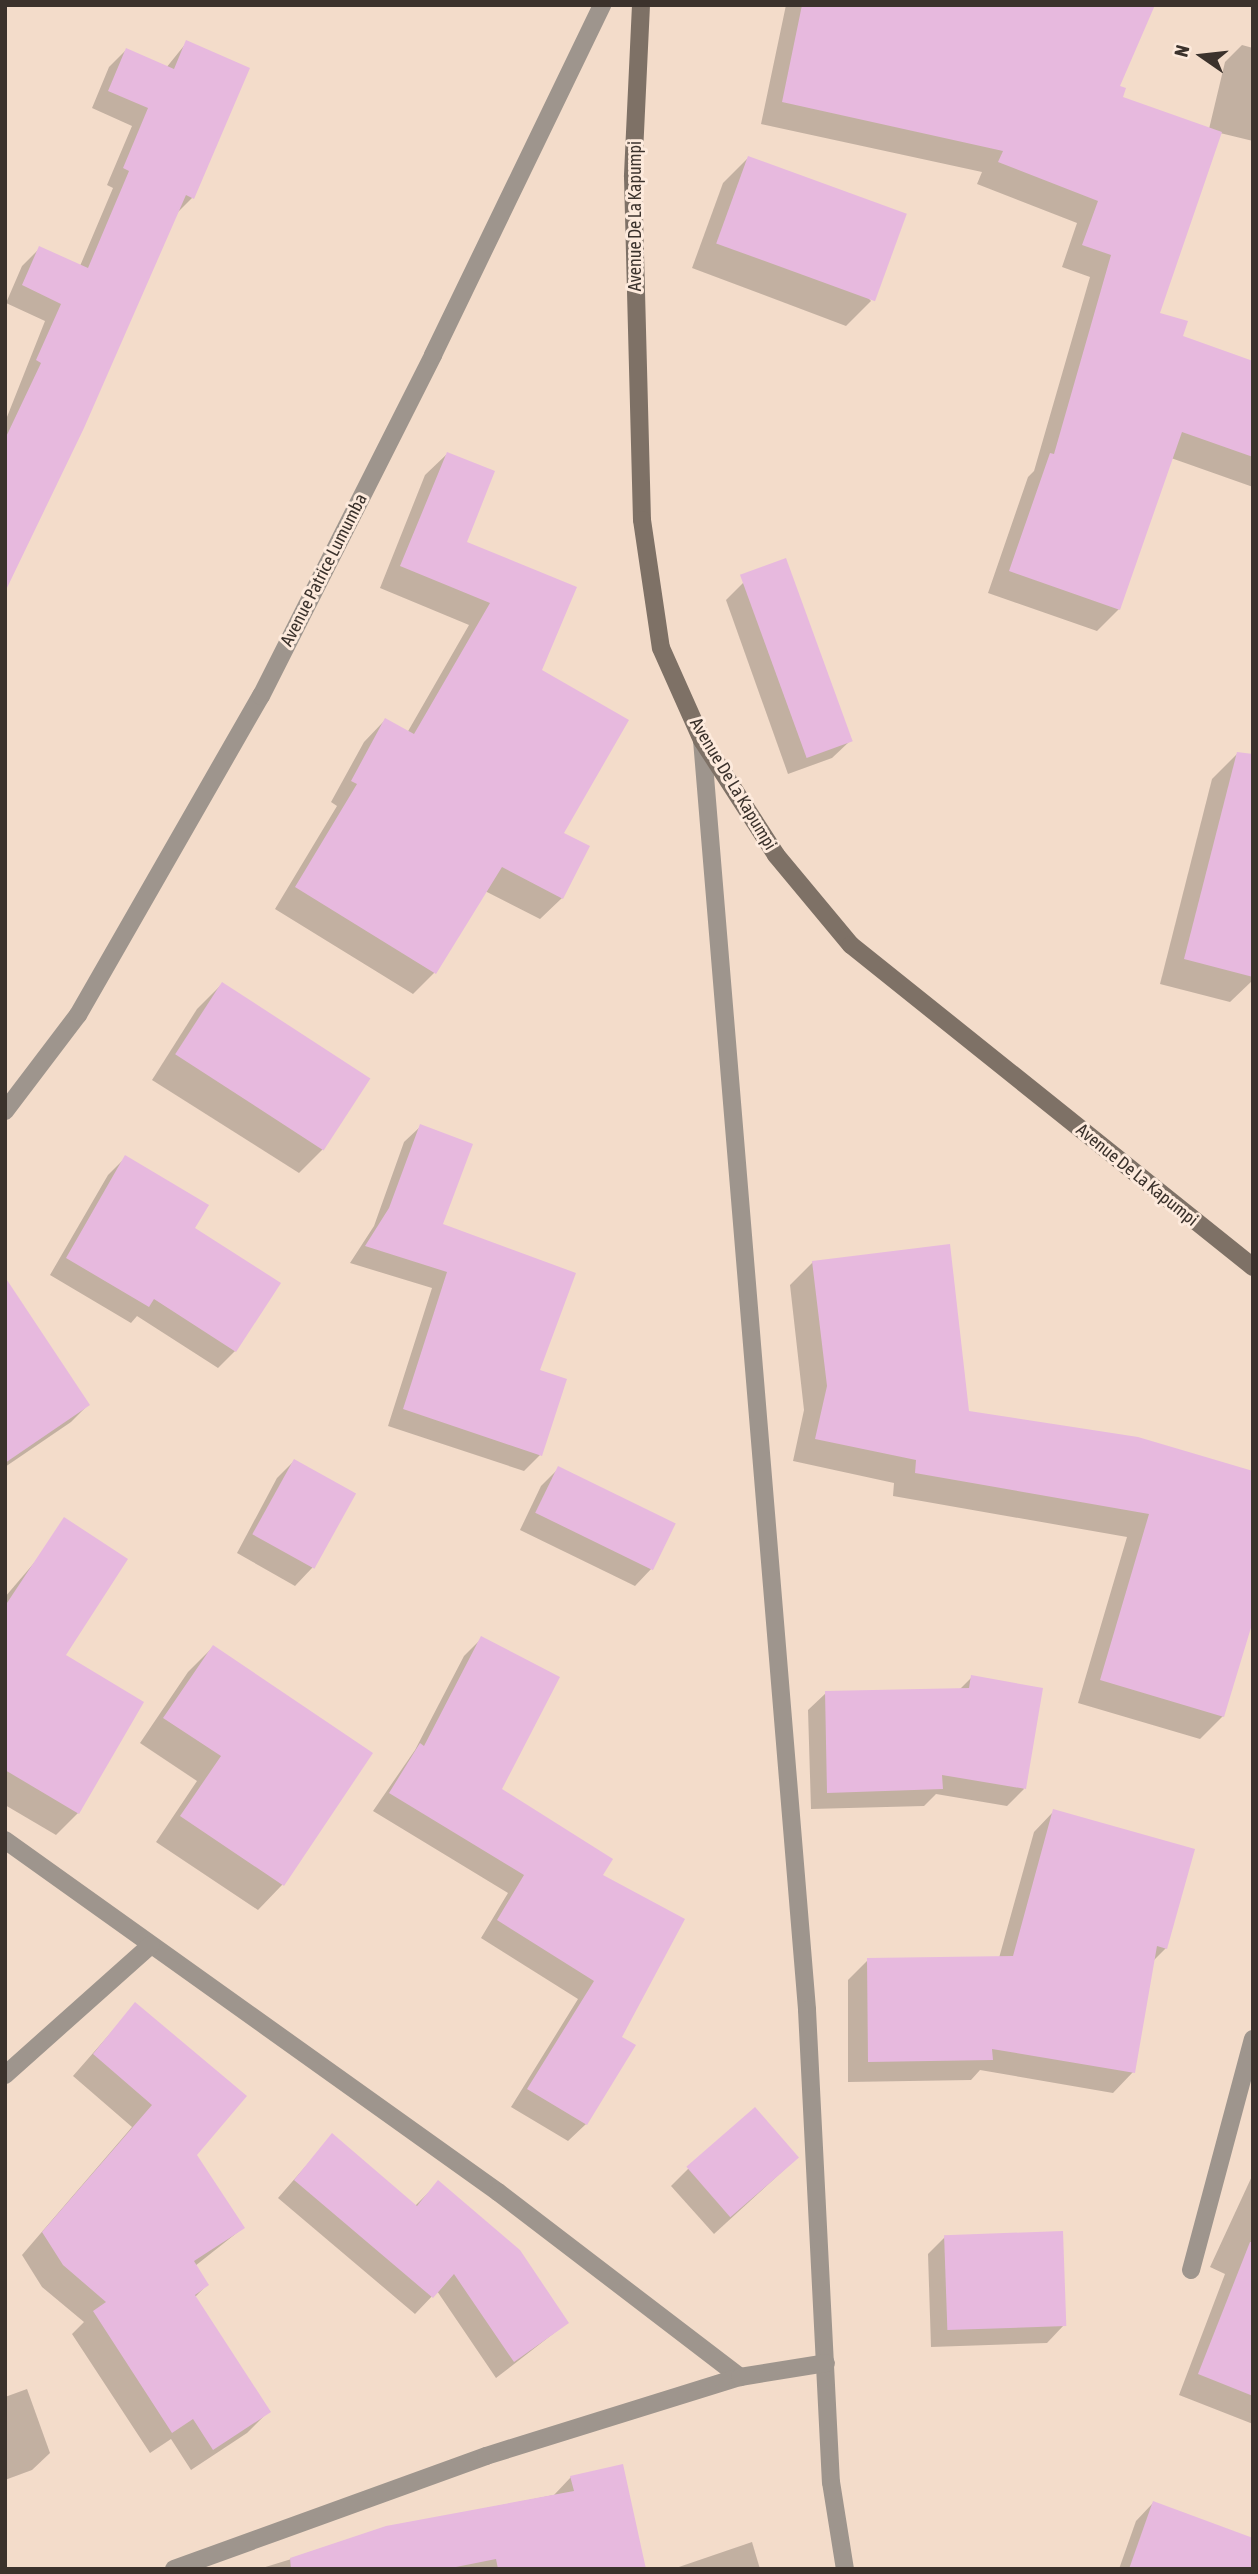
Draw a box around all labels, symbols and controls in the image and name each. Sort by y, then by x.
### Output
north arrow [1167,21,1237,91]
text: N [1170,43,1194,59]
street label: Avenue De La Kapumpi [624,141,646,291]
street label: Avenue Patrice Lumumba [276,490,372,650]
street label: Avenue De La Kapumpi [685,714,781,854]
street label: Avenue De La Kapumpi [1072,1119,1202,1231]

